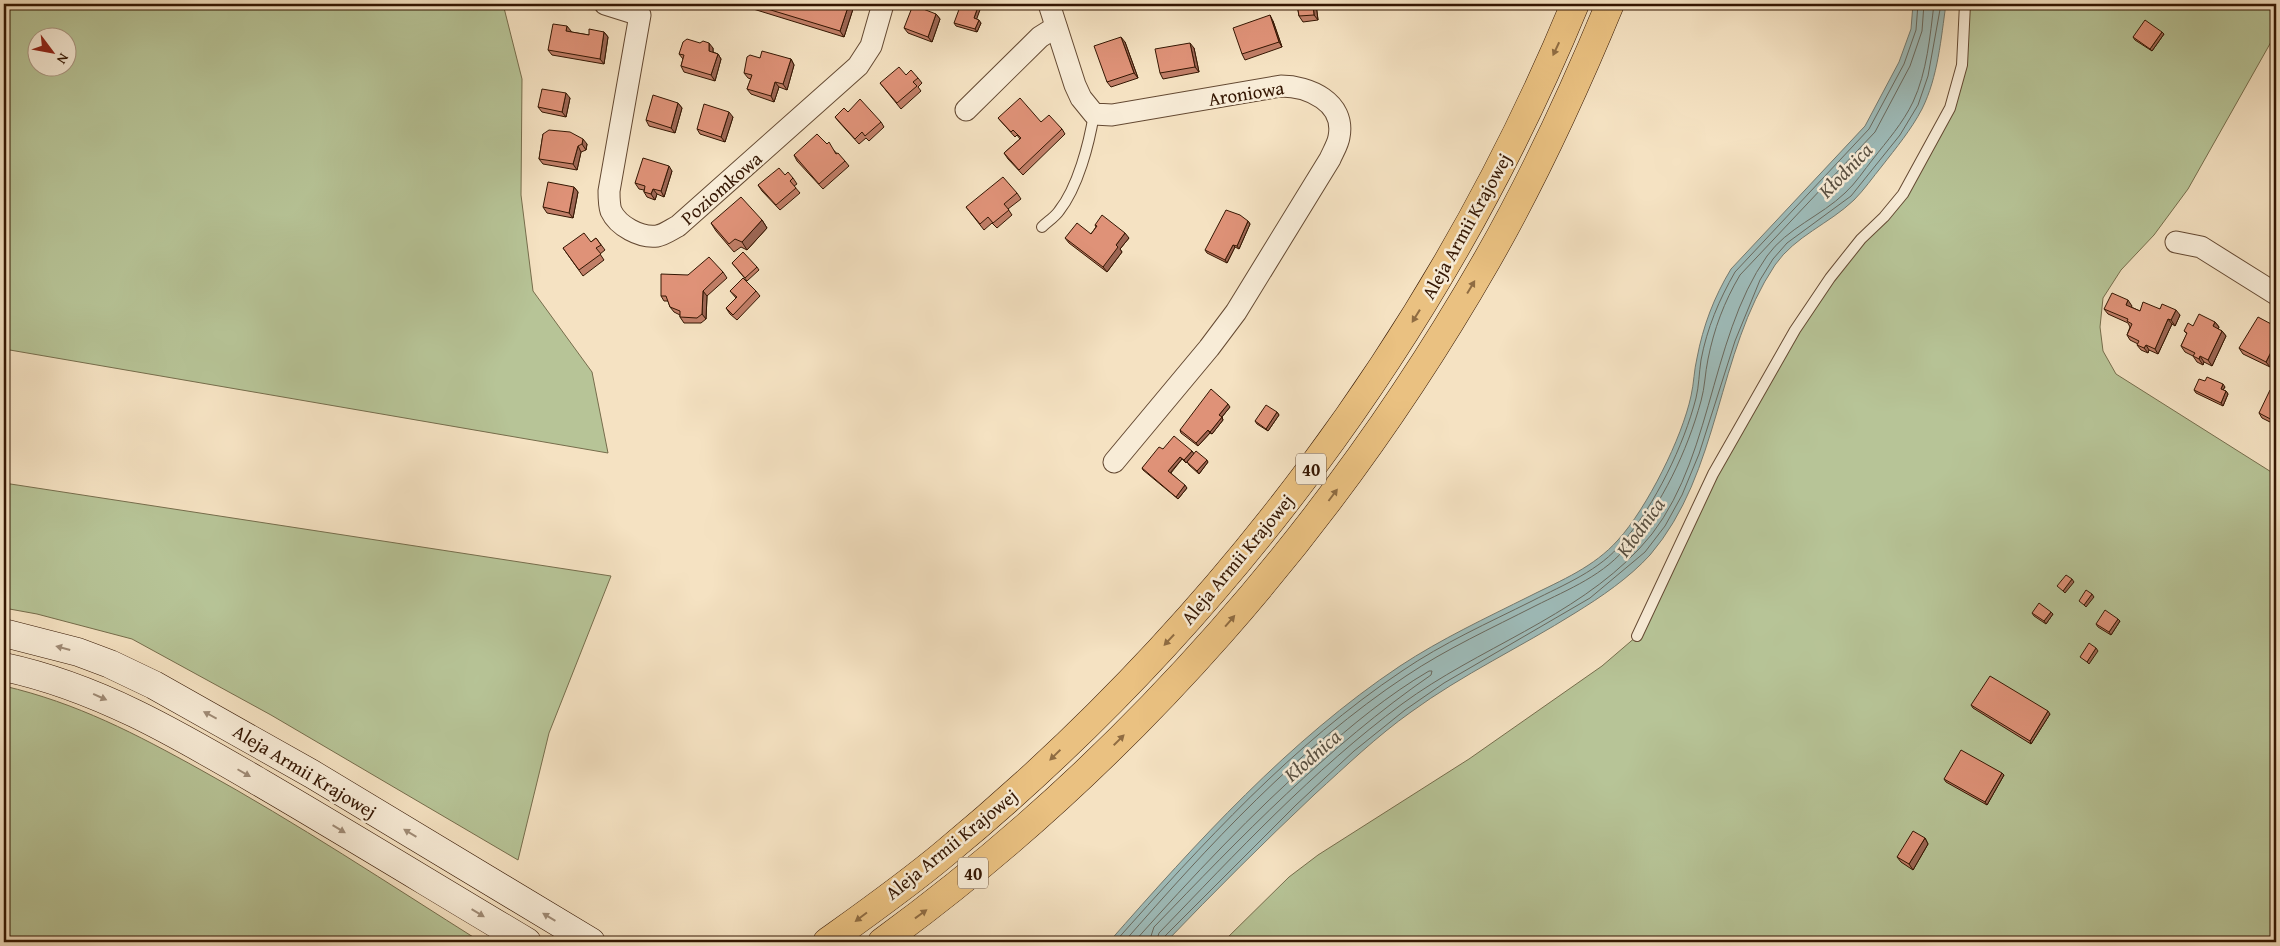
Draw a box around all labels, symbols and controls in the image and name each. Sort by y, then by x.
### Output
north arrow [28,28,78,78]
one-way arrow [1552,42,1560,56]
text: N [52,50,74,69]
street label: Aroniowa [1206,73,1286,113]
water label: Kłodnica [1811,135,1879,205]
street label: Poziomkowa [674,145,768,231]
street label: Aleja Armii Krajowej [1414,148,1518,304]
one-way arrow [1466,280,1475,293]
one-way arrow [1411,310,1420,323]
road number: 40 [1296,454,1326,484]
street label: Aleja Armii Krajowej [1174,487,1300,631]
one-way arrow [1327,489,1338,502]
water label: Kłodnica [1608,491,1672,563]
one-way arrow [1224,615,1236,627]
one-way arrow [1163,634,1175,646]
one-way arrow [55,644,70,652]
one-way arrow [93,693,107,701]
one-way arrow [203,711,217,719]
street label: Aleja Armii Krajowej [228,717,382,825]
water label: Kłodnica [1276,722,1347,789]
one-way arrow [1113,734,1125,746]
one-way arrow [1049,749,1061,761]
one-way arrow [237,768,250,777]
street label: Aleja Armii Krajowej [879,782,1023,906]
one-way arrow [333,825,346,834]
one-way arrow [404,829,417,838]
road number: 40 [958,858,988,888]
one-way arrow [472,909,485,918]
one-way arrow [915,909,928,919]
one-way arrow [854,912,868,922]
one-way arrow [543,913,556,922]

